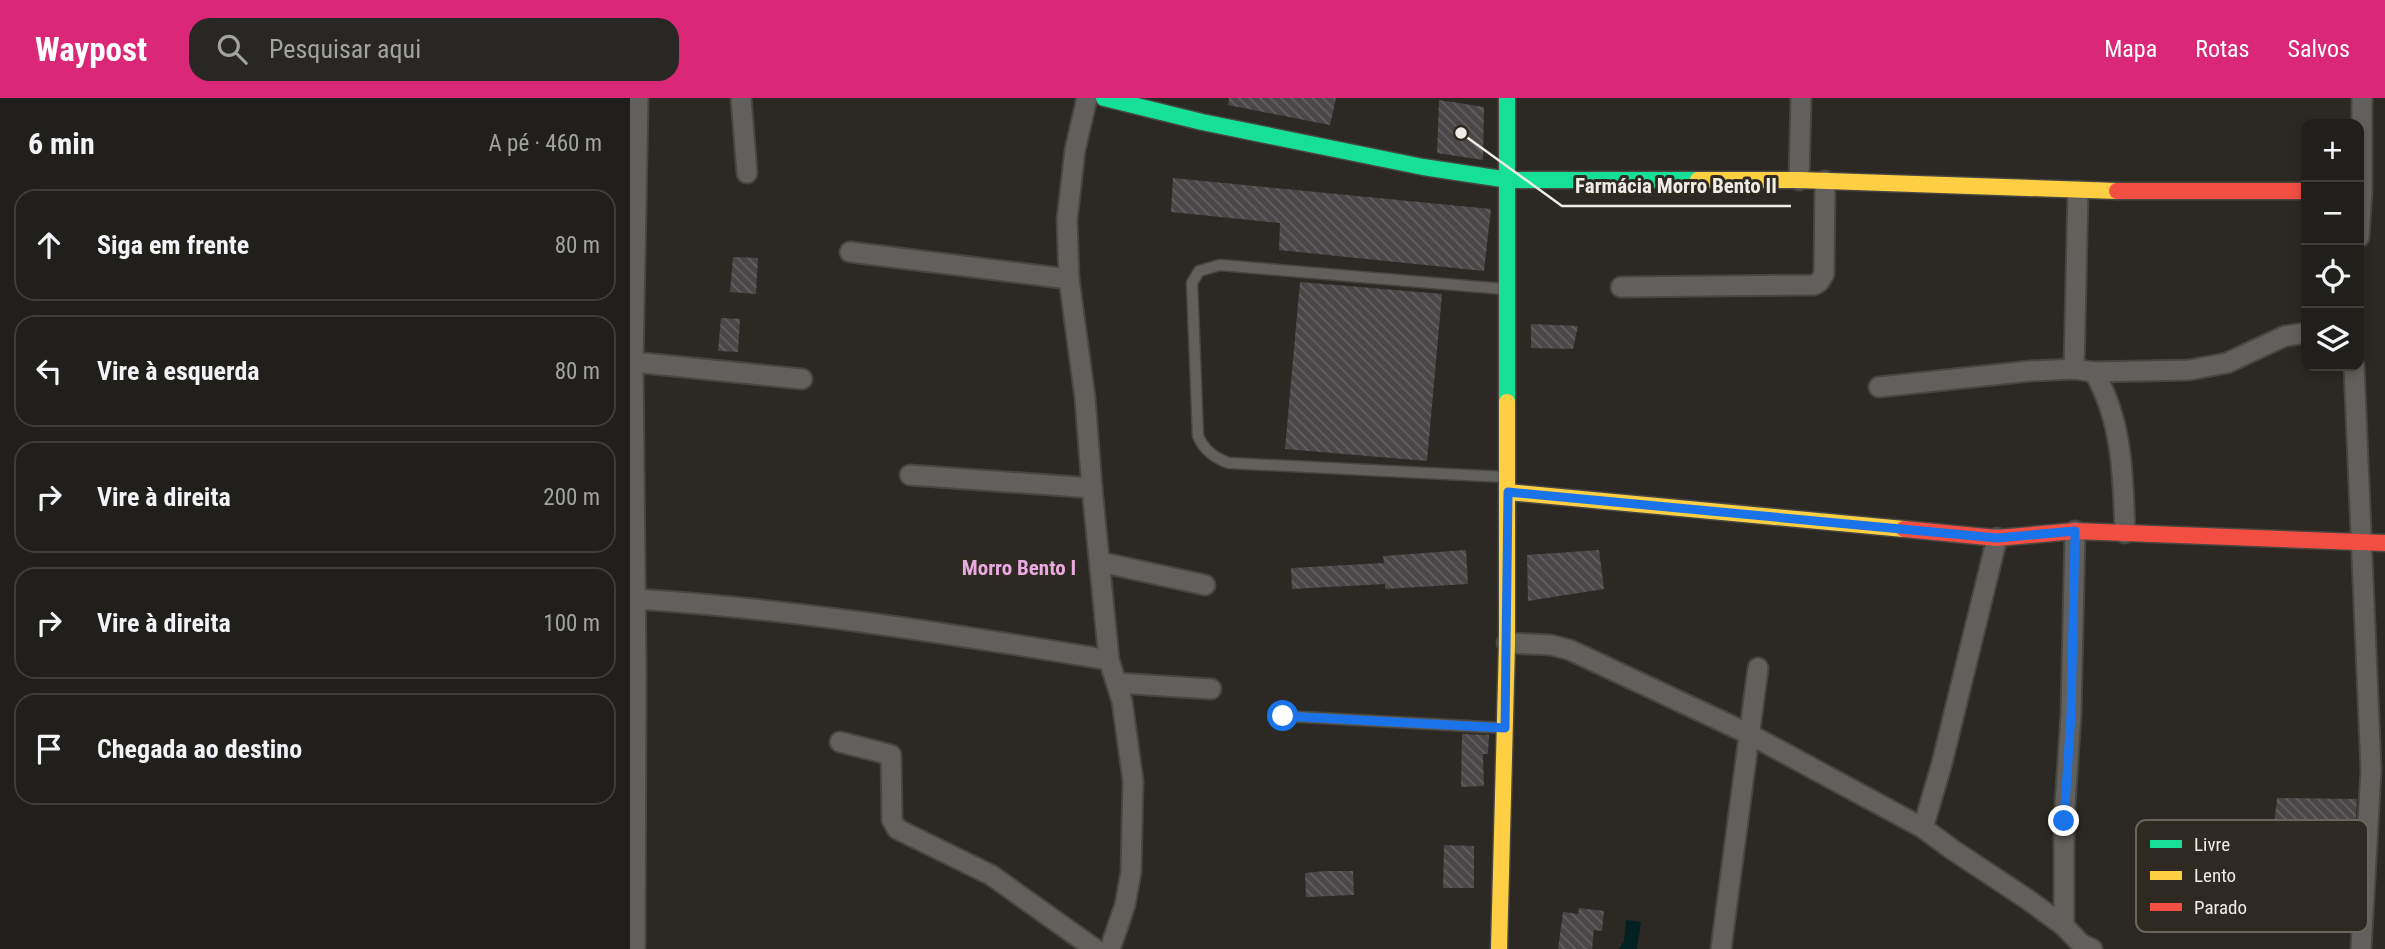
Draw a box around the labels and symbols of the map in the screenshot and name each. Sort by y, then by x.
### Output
callout: Farmácia Morro Bento II [1562,164,1791,206]
text: Farmácia Morro Bento II [1575,174,1777,198]
district label: Morro Bento I [962,556,1076,580]
route start [1267,700,1298,731]
route end [2048,805,2079,836]
legend [2136,820,2368,932]
text: Livre [2194,833,2230,856]
text: Lento [2194,864,2236,887]
text: Parado [2194,896,2247,919]

